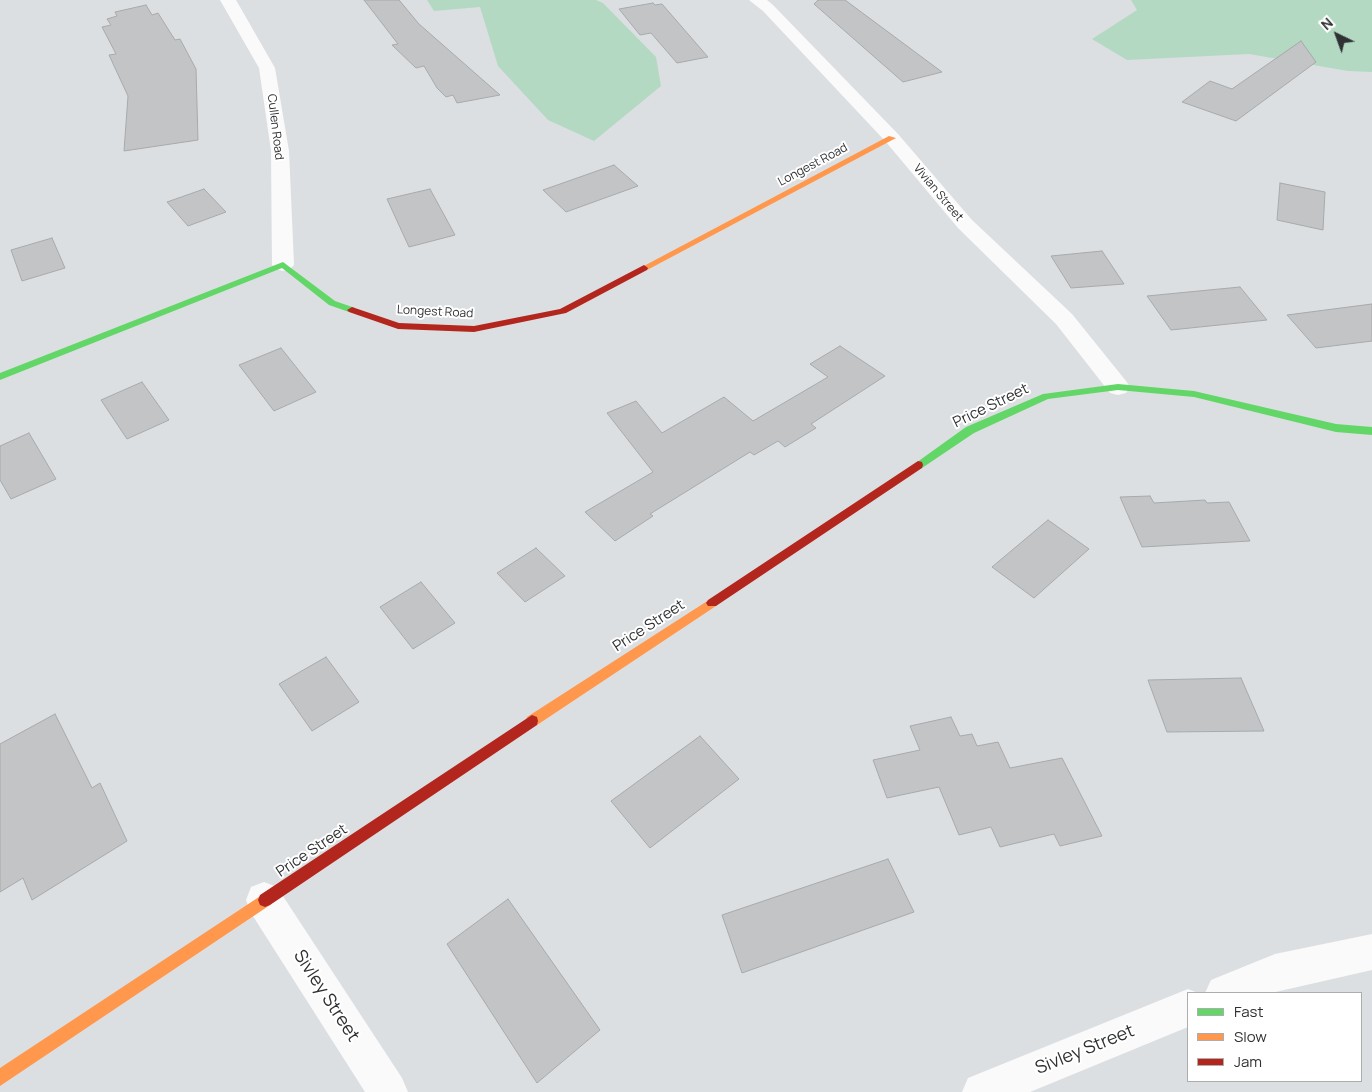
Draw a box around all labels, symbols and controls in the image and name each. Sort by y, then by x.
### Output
north arrow [1312,10,1362,60]
text: N [1317,13,1337,34]
street label: Cullen Road [264,93,286,161]
street label: Longest Road [776,141,850,189]
street label: Vivian Street [910,162,966,224]
street label: Longest Road [396,303,474,321]
street label: Price Street [950,380,1032,432]
street label: Price Street [610,596,688,656]
street label: Price Street [273,821,351,881]
street label: Sivley Street [288,946,364,1046]
legend [1187,992,1362,1082]
text: Fast [1234,1001,1263,1022]
street label: Sivley Street [1032,1020,1138,1080]
text: Slow [1234,1026,1267,1047]
text: Jam [1234,1051,1262,1072]

